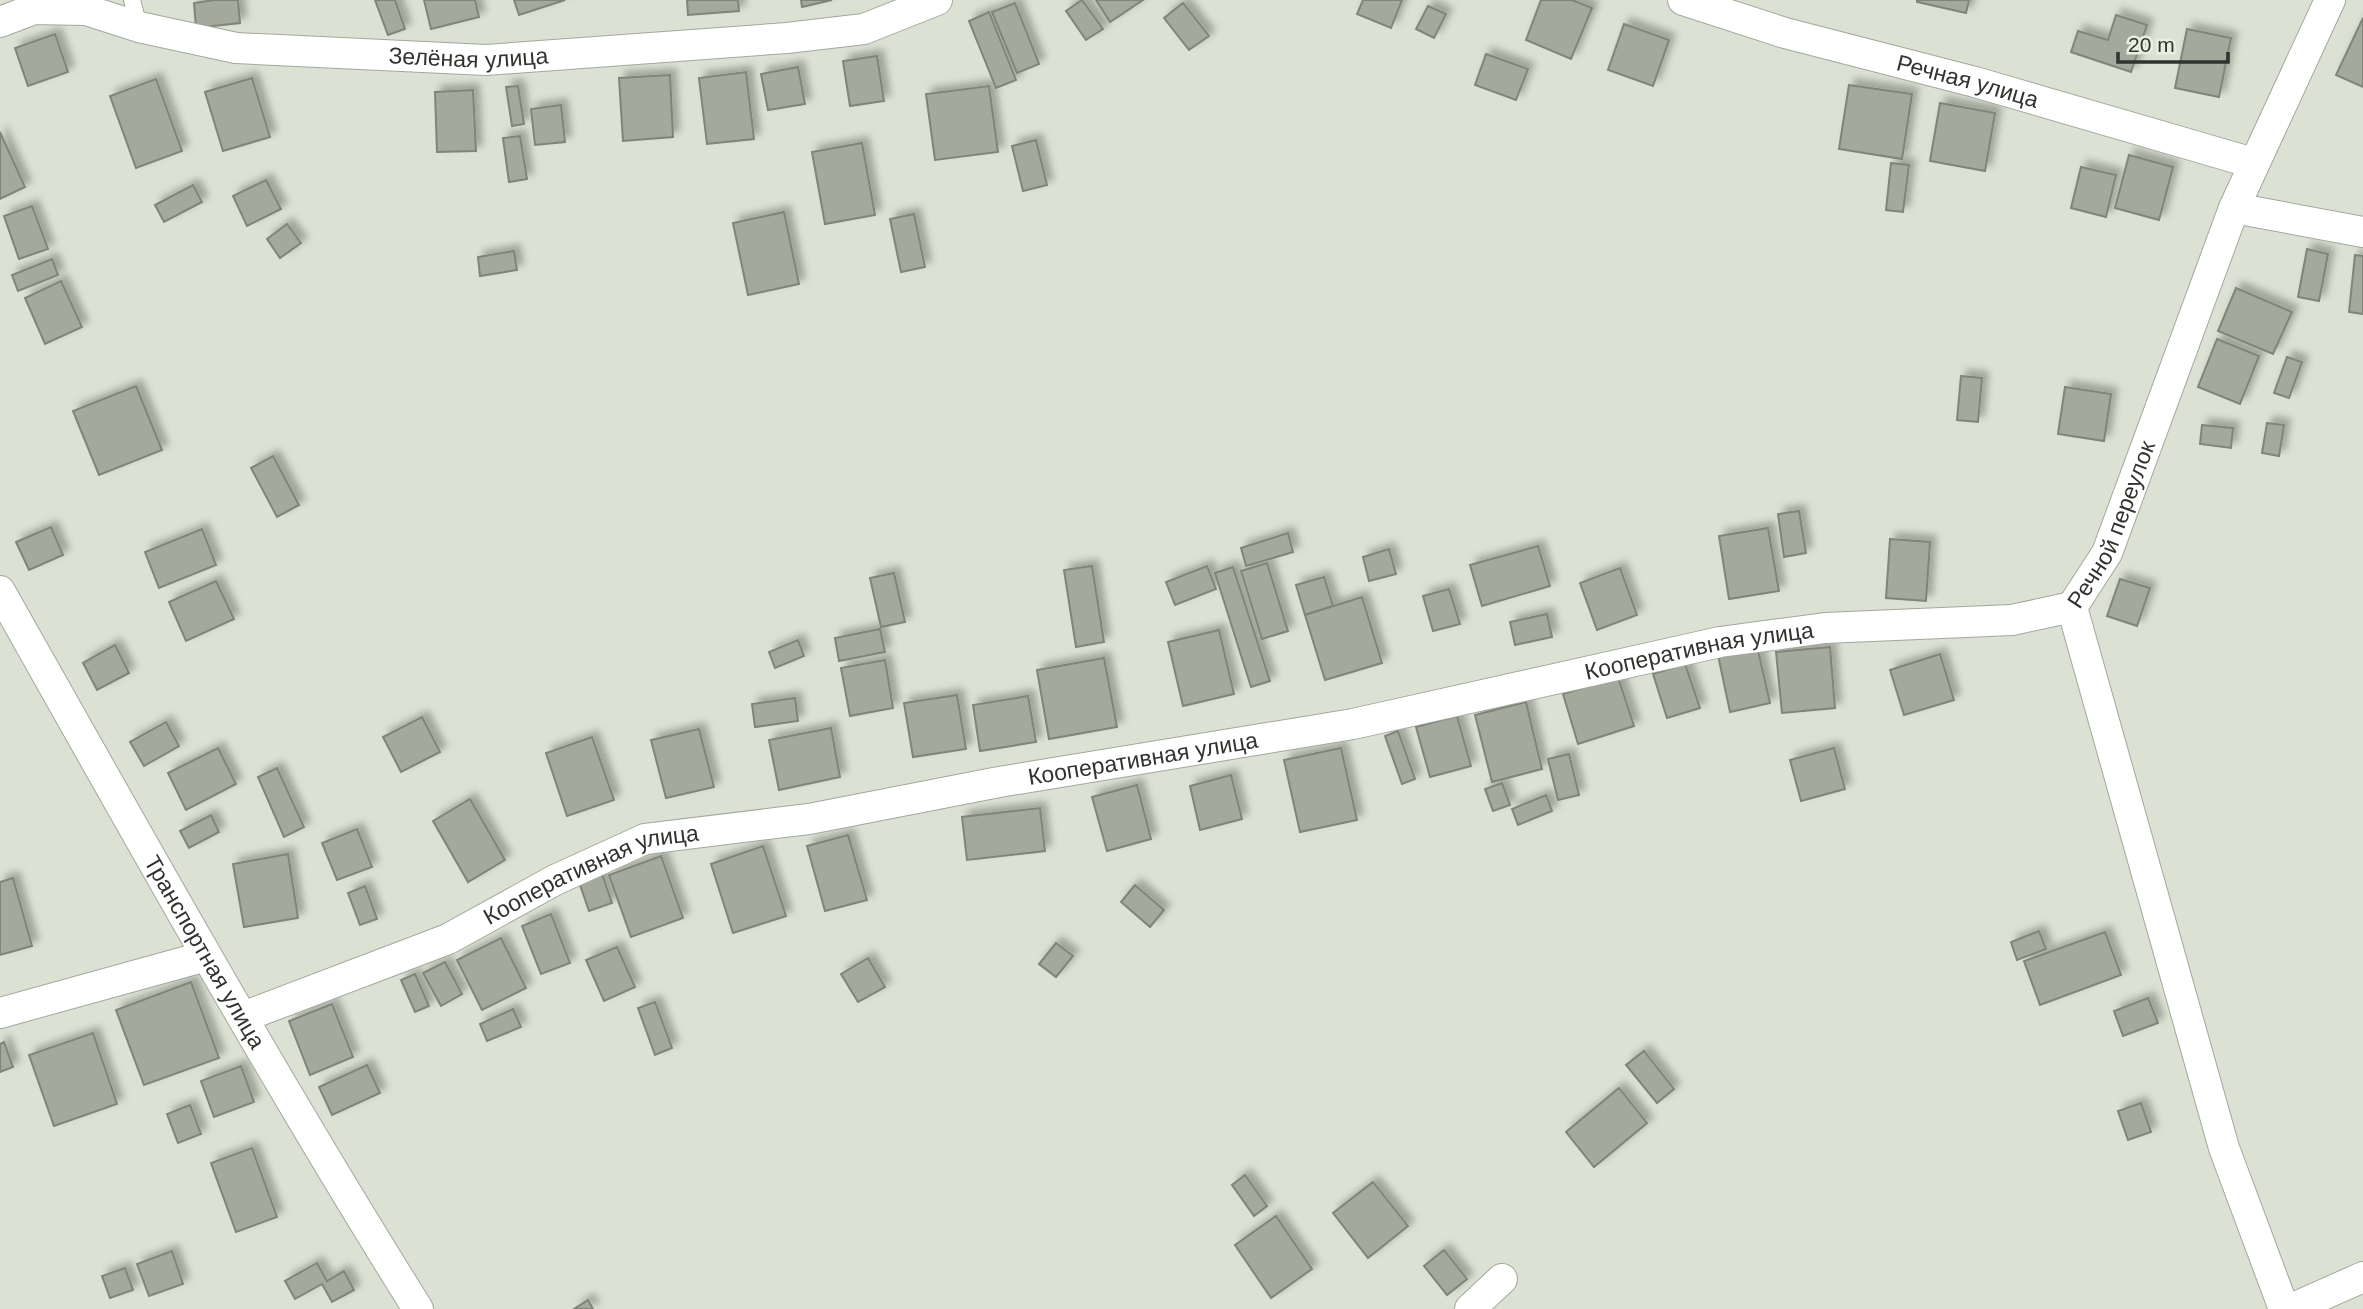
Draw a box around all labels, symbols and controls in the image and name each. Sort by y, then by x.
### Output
scale bar [2118,21,2228,65]
text: 20 m [2128,33,2175,56]
street label: Зелёная улица [388,42,549,73]
street label: Речная улица [1894,49,2042,113]
street label: Речной переулок [2062,436,2160,613]
street label: Кооперативная улица [1582,617,1815,685]
street label: Кооперативная улица [1026,727,1260,790]
street label: Кооперативная улица [479,820,700,930]
street label: Транспортная улица [139,851,271,1053]

